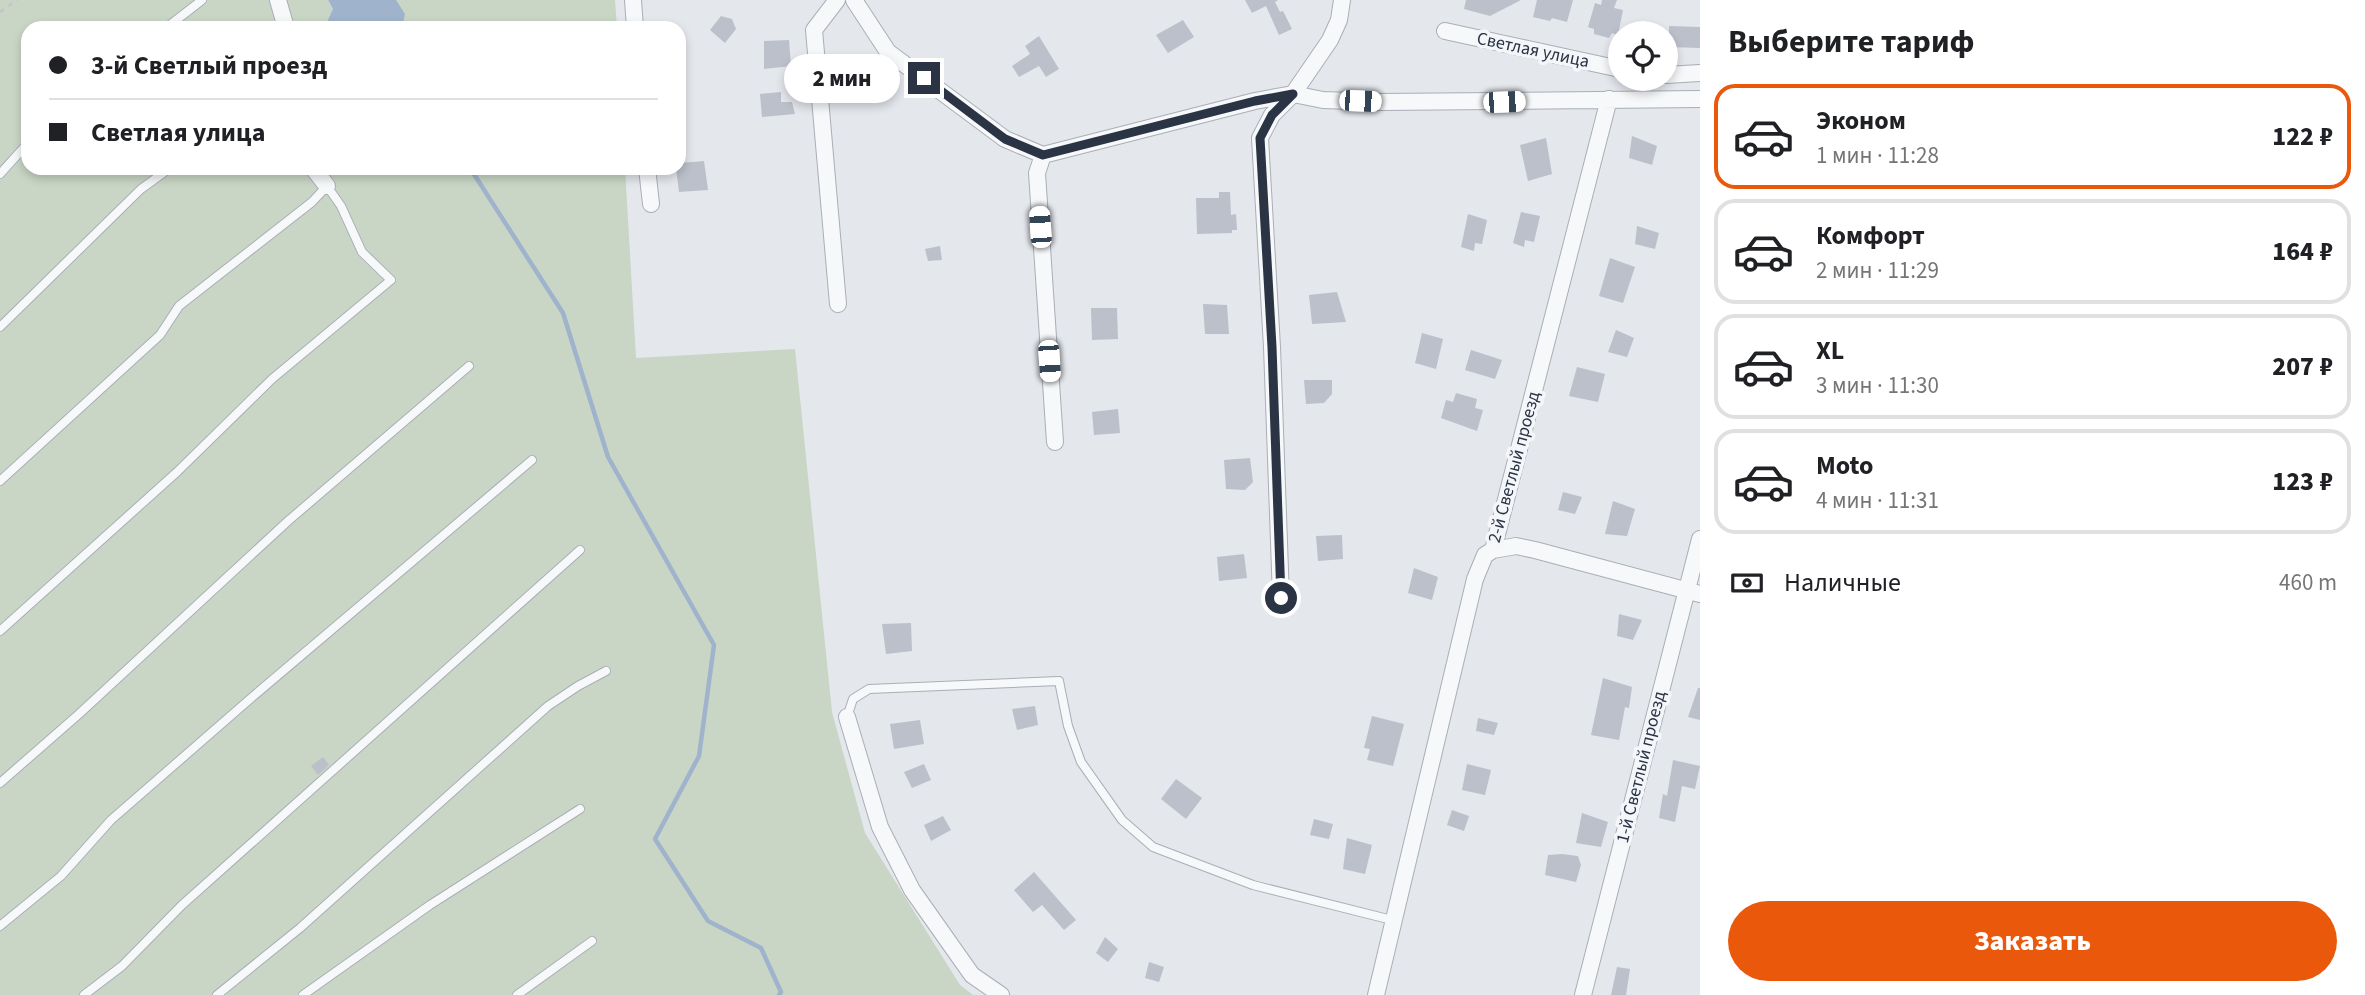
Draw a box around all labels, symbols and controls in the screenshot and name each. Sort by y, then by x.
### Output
text: Выберите тариф [1728,19,1975,65]
map controls [1608,21,1678,91]
button: locate [1608,21,1678,91]
street label: Светлая улица [1474,26,1592,74]
text: 3-й Светлый проезд [91,47,327,84]
callout: 2 мин [784,54,900,102]
text: 2 мин [812,62,872,95]
route end [908,62,940,94]
car [1339,90,1382,112]
car [1483,91,1526,113]
text: Эконом [1816,102,1906,139]
icon: car [1732,105,1795,168]
text: Светлая улица [91,114,265,151]
text: 122 ₽ [2272,118,2333,155]
text: 1 мин · 11:28 [1816,139,1939,172]
car [1029,205,1052,249]
text: Комфорт [1816,217,1925,254]
icon: car [1732,220,1795,283]
text: 164 ₽ [2272,233,2333,270]
text: 2 мин · 11:29 [1816,254,1939,287]
text: XL [1816,332,1844,369]
icon: car [1732,335,1795,398]
car [1038,339,1061,383]
text: 207 ₽ [2272,348,2333,385]
text: 3 мин · 11:30 [1816,369,1939,402]
street label: 2-й Светлый проезд [1482,388,1546,546]
text: Moto [1816,447,1873,484]
icon: car [1732,450,1795,513]
text: 123 ₽ [2272,463,2333,500]
text: 4 мин · 11:31 [1816,484,1939,517]
icon: cash [1728,564,1766,602]
text: Наличные [1784,564,1901,601]
text: 460 m [2279,566,2337,599]
route start [1265,582,1297,614]
street label: 1-й Светлый проезд [1610,688,1672,846]
button: Заказать [1728,901,2337,981]

